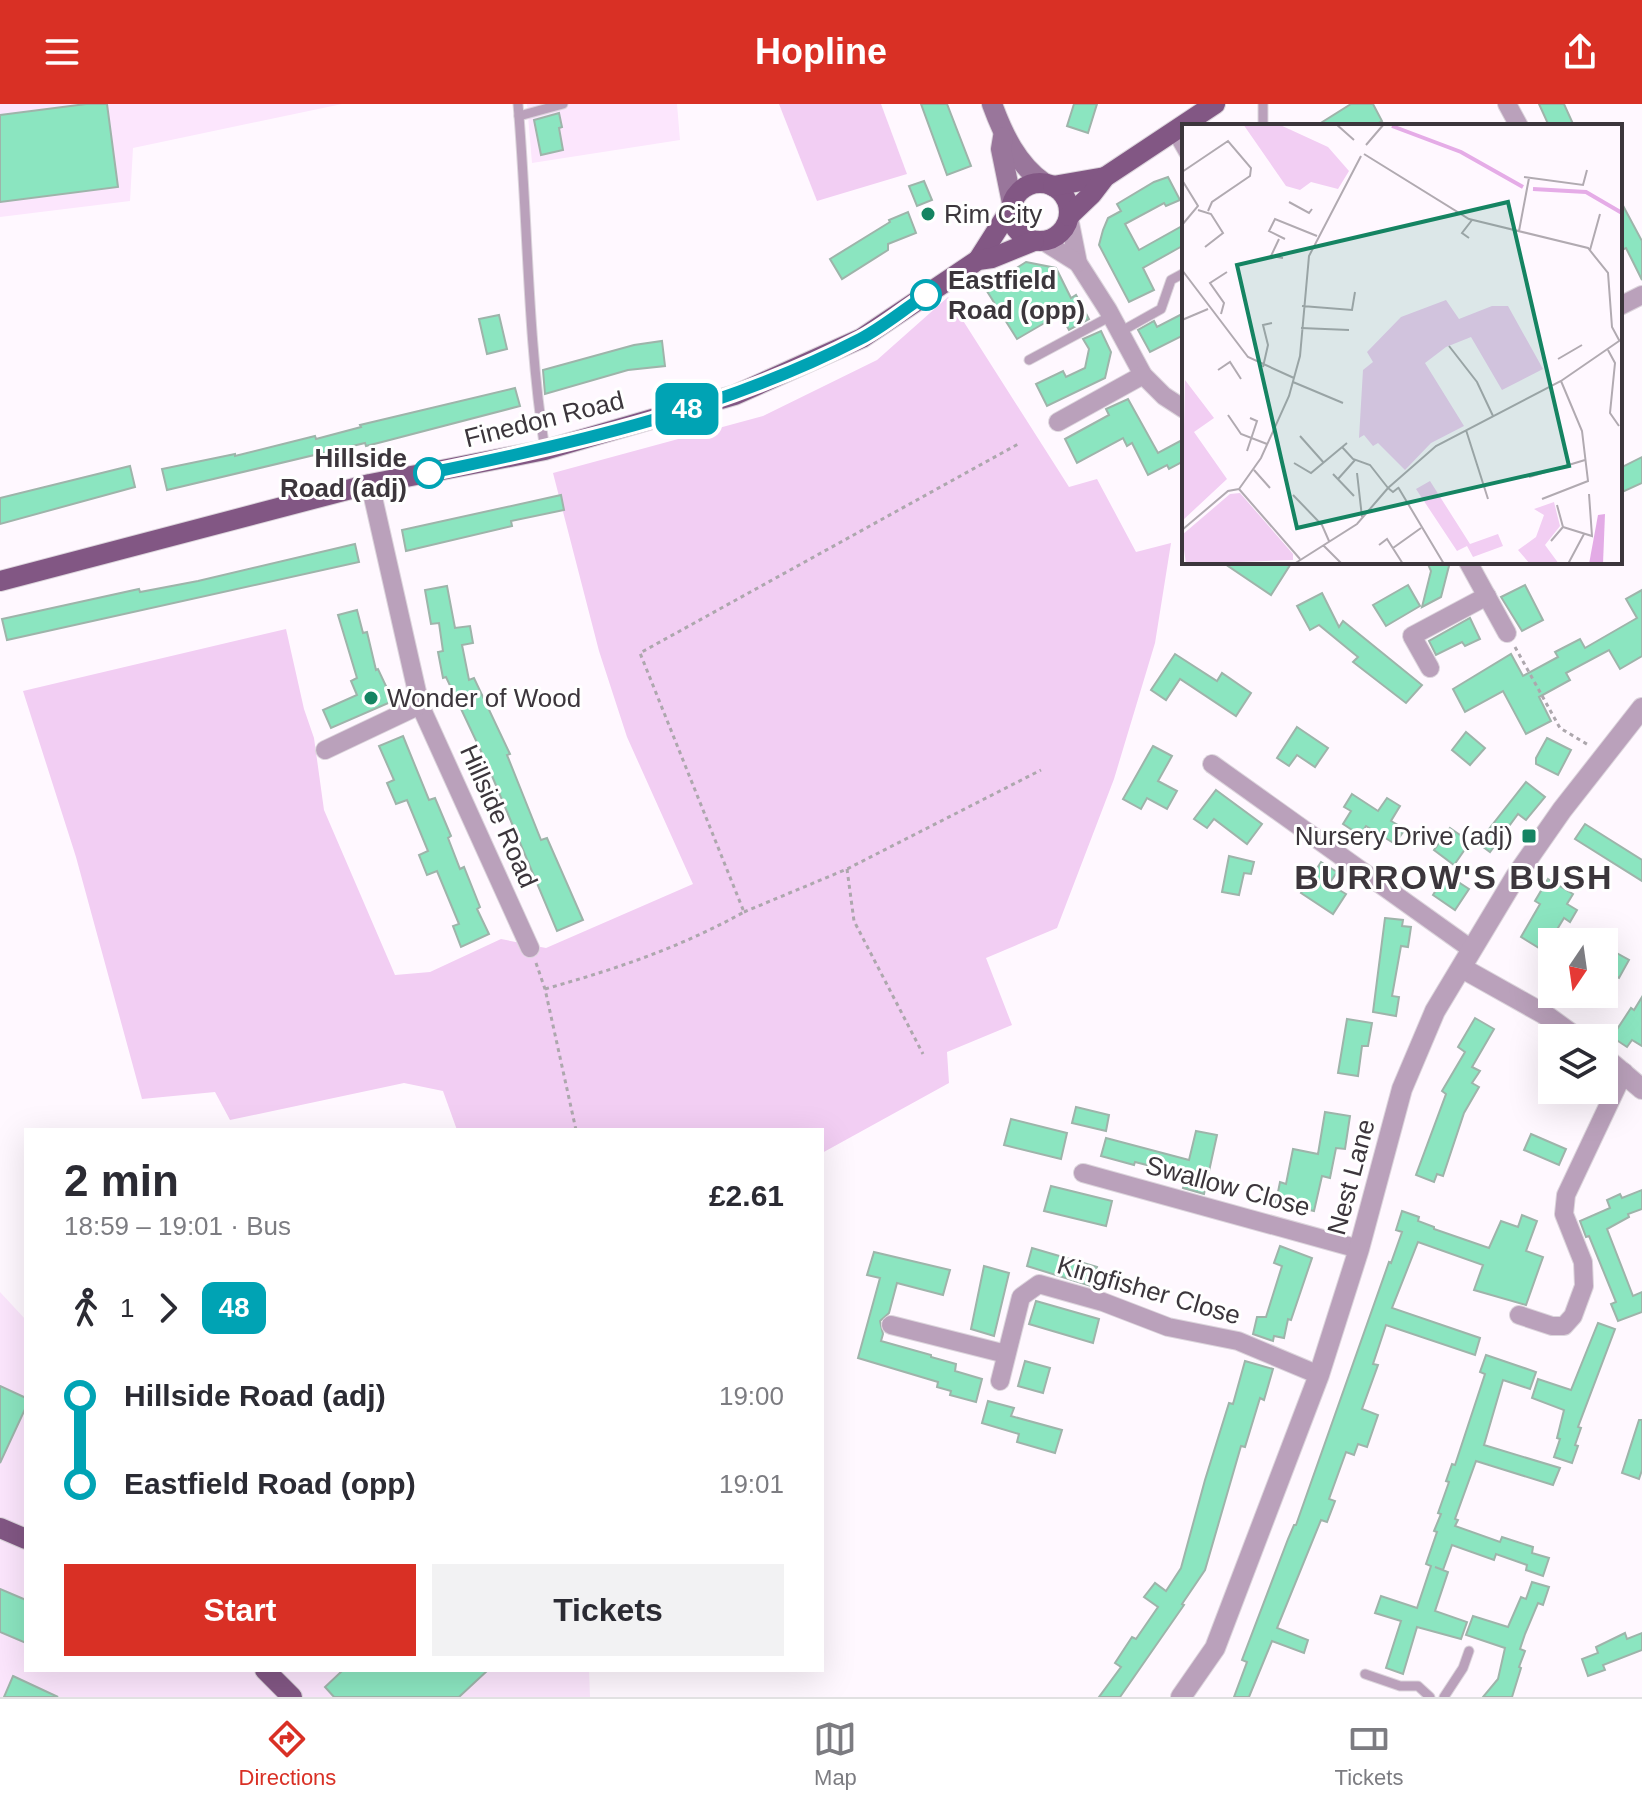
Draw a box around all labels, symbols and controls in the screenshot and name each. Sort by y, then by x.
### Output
icon: menu [40,30,84,74]
icon: share [1558,30,1602,74]
text: Hopline [755,31,887,72]
inset map [1182,124,1622,564]
place label: Rim City [944,199,1042,229]
marker: Rim City [919,205,937,223]
place label: Eastfield Road (opp) [948,265,1085,325]
marker: Eastfield Road (opp) [911,280,941,310]
line badge: 48 [651,383,723,435]
street label: Finedon Road [461,385,627,453]
text: 48 [671,393,703,424]
place label: Hillside Road (adj) [280,443,407,503]
marker: Hillside Road (adj) [414,458,444,488]
place label: Wonder of Wood [387,683,581,713]
marker: Wonder of Wood [362,689,380,707]
street label: Hillside Road [454,740,544,892]
place label: Nursery Drive (adj) [1295,821,1513,851]
marker: Nursery Drive (adj) [1520,827,1538,845]
district label: BURROW'S BUSH [1294,858,1614,896]
north arrow [1538,928,1618,1008]
map controls [1538,928,1618,1104]
button: layers [1538,1024,1618,1104]
street label: Nest Lane [1321,1116,1381,1238]
street label: Swallow Close [1142,1150,1314,1222]
text: 2 min [64,1156,179,1205]
text: £2.61 [709,1179,784,1212]
text: 18:59 – 19:01 · Bus [64,1211,291,1241]
street label: Kingfisher Close [1054,1249,1244,1331]
icon: walk [64,1286,108,1330]
icon: forward [146,1286,190,1330]
text: 48 [218,1292,250,1323]
text: 1 [120,1293,134,1323]
text: Hillside Road (adj) [124,1379,386,1412]
text: 19:00 [719,1381,784,1411]
text: Eastfield Road (opp) [124,1467,416,1500]
text: 19:01 [719,1469,784,1499]
button: Start [64,1564,416,1656]
button: Tickets [432,1564,784,1656]
tab: Directions [239,1717,336,1791]
tab: Map [813,1717,857,1791]
tab: Tickets [1335,1717,1403,1791]

